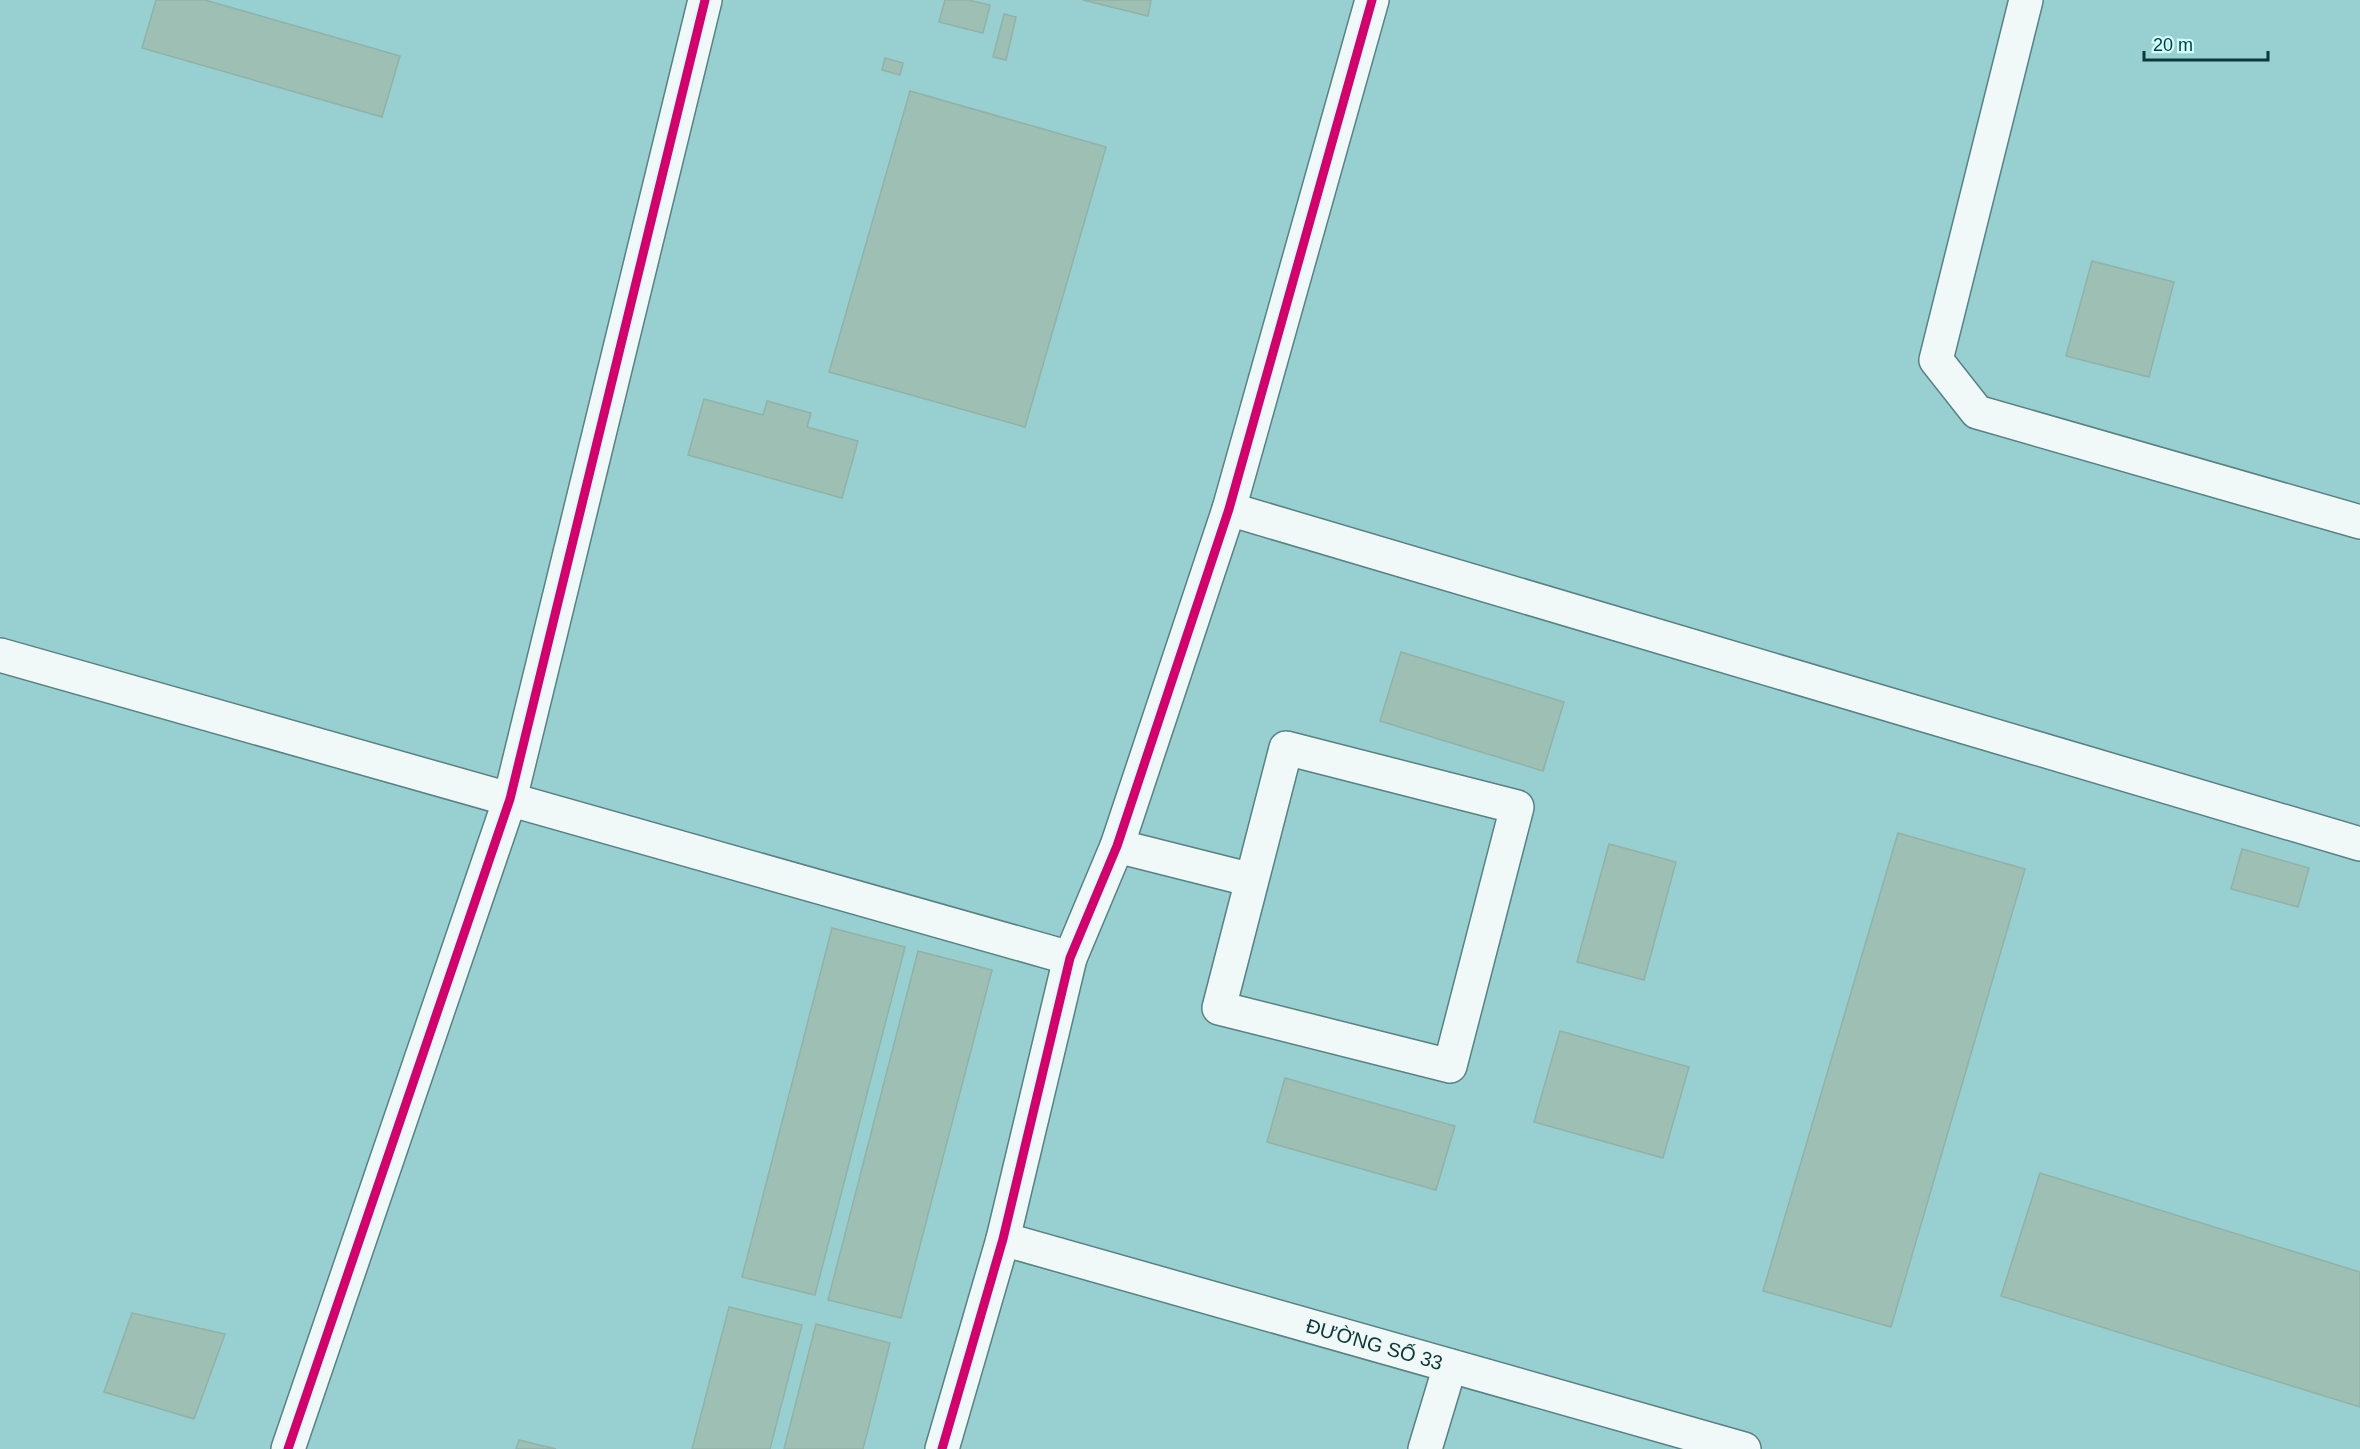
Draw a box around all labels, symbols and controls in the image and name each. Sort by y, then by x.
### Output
scale bar [2144,24,2268,62]
text: 20 m [2153,35,2193,55]
street label: ĐƯỜNG SỐ 33 [1304,1314,1445,1374]

